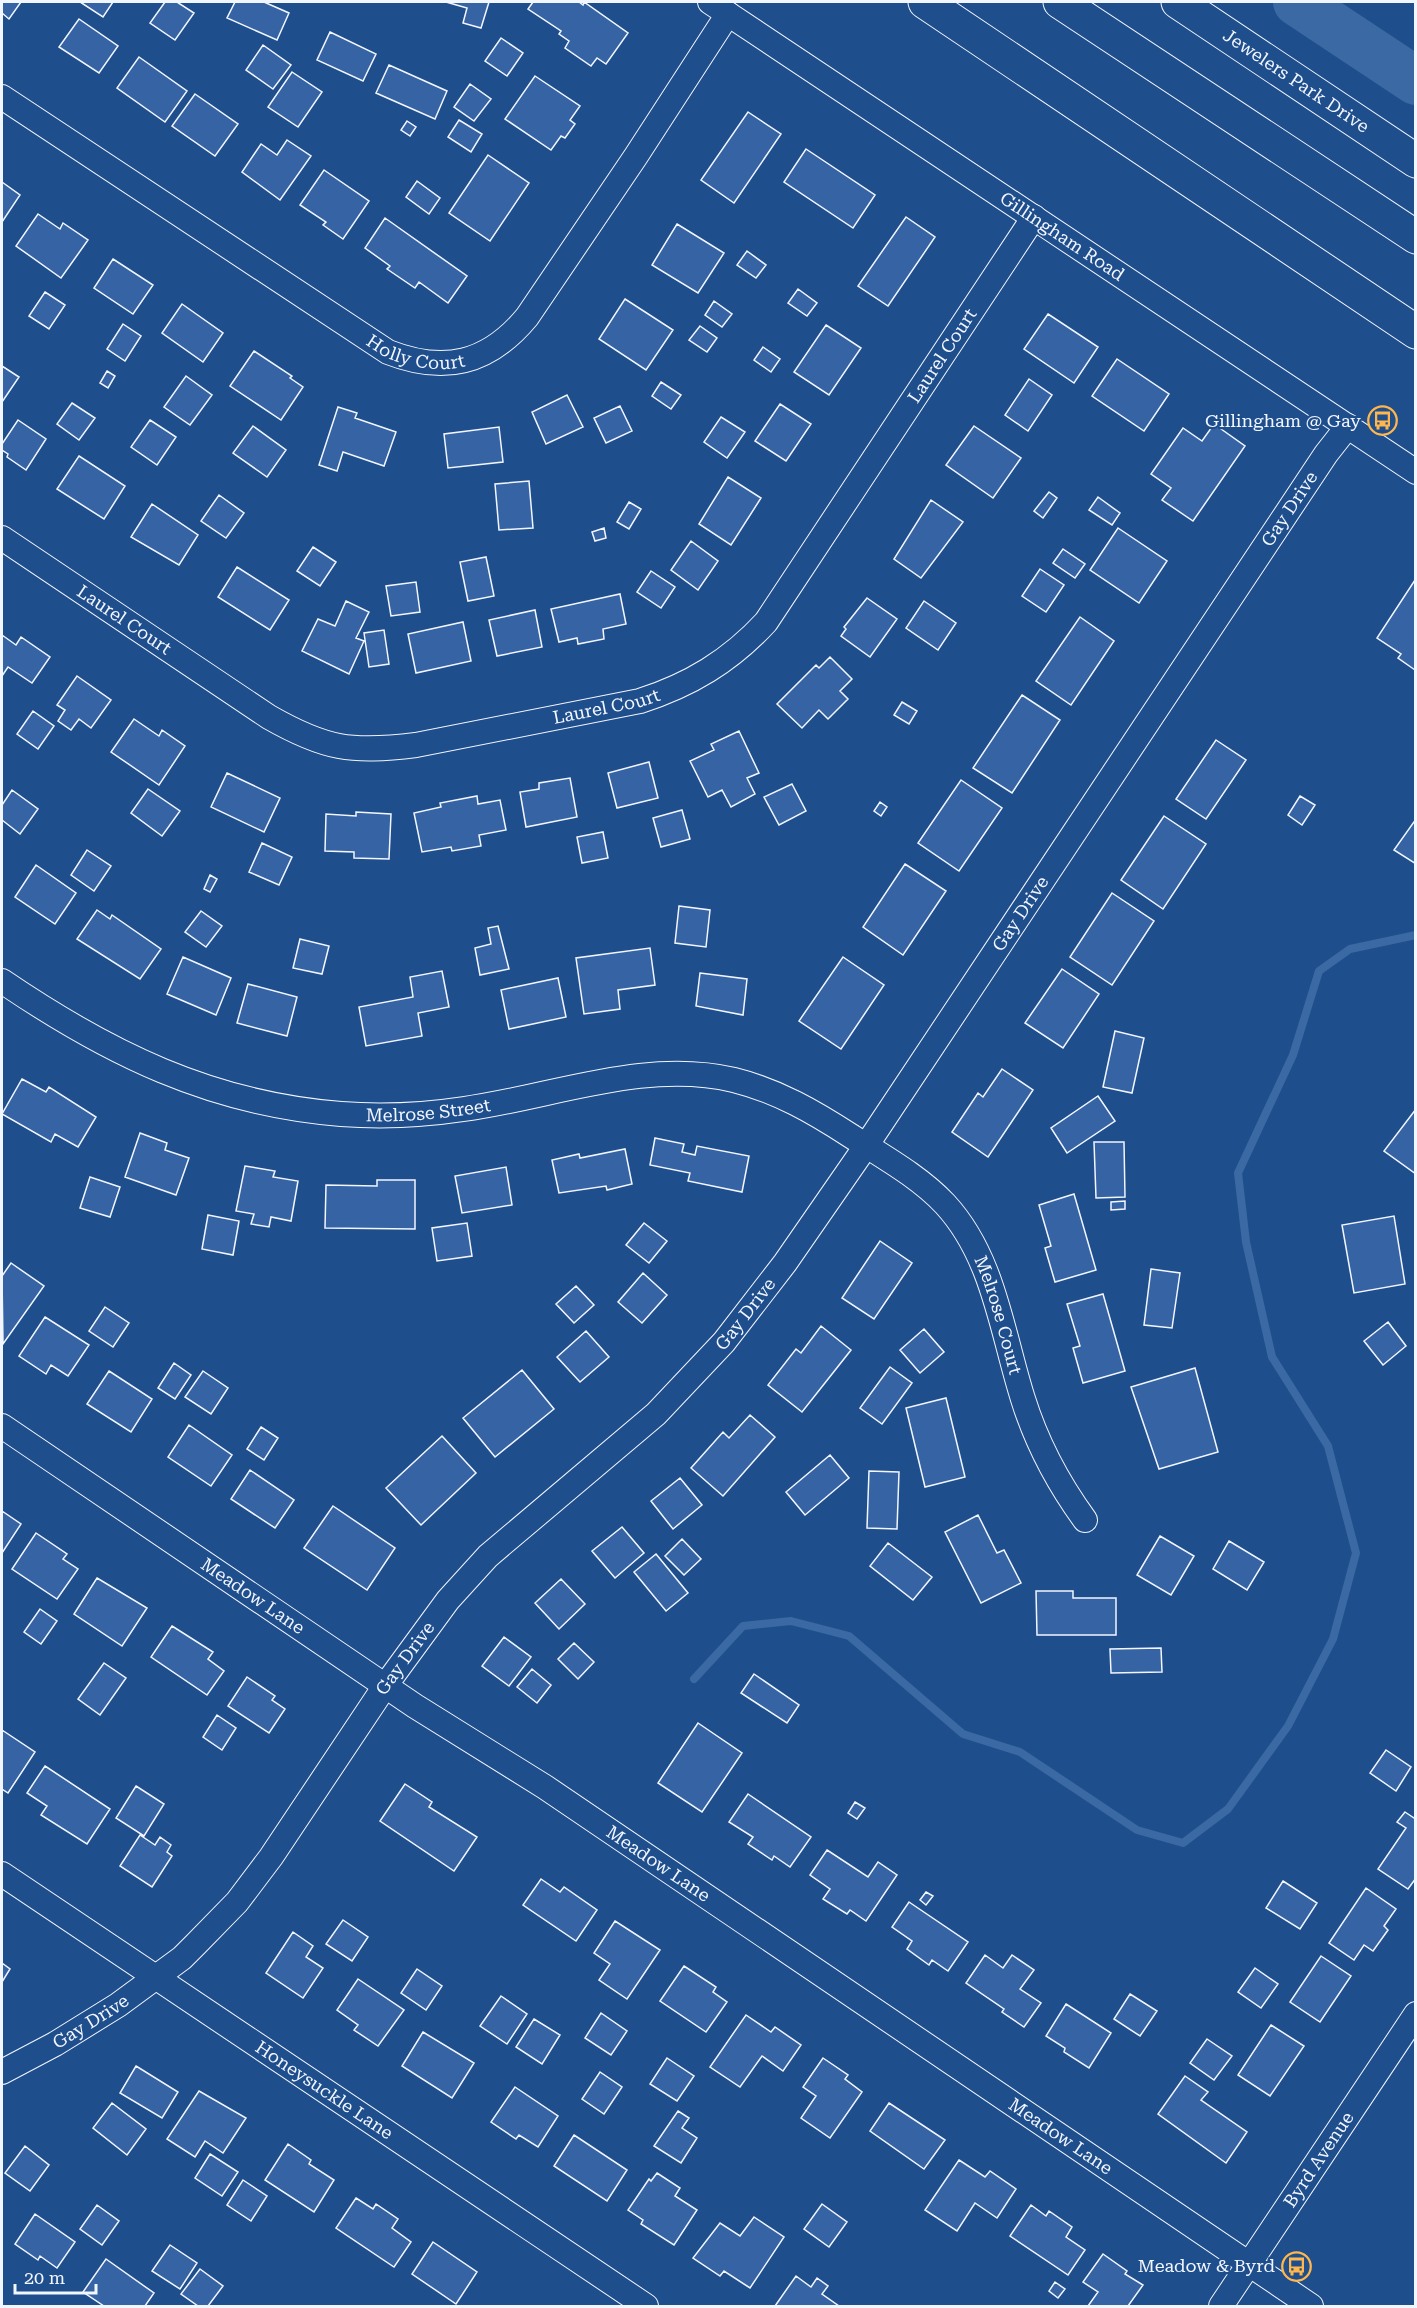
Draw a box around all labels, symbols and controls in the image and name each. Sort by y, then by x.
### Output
street label: Jewelers Park Drive [1219,24,1373,137]
street label: Gillingham Road [996,187,1129,285]
street label: Laurel Court [903,304,981,407]
street label: Holly Court [363,330,467,373]
bus stop icon: Gillingham @ Gay [1366,405,1398,437]
place label: Gillingham @ Gay [1205,410,1361,431]
street label: Gay Drive [1257,467,1322,550]
street label: Laurel Court [73,580,176,659]
street label: Laurel Court [551,684,663,728]
street label: Gay Drive [988,872,1053,955]
street label: Melrose Street [366,1094,492,1125]
street label: Melrose Court [970,1252,1026,1377]
street label: Gay Drive [711,1273,780,1355]
street label: Meadow Lane [197,1553,309,1638]
street label: Gay Drive [371,1617,439,1699]
street label: Meadow Lane [603,1821,715,1906]
street label: Gay Drive [48,1990,133,2053]
street label: Honeysuckle Lane [252,2036,397,2143]
street label: Meadow Lane [1005,2093,1117,2179]
street label: Byrd Avenue [1279,2107,1358,2211]
bus stop icon: Meadow & Byrd [1280,2250,1312,2282]
place label: Meadow & Byrd [1138,2255,1275,2276]
scale bar [15,2257,96,2295]
text: 20 m [24,2267,65,2288]

